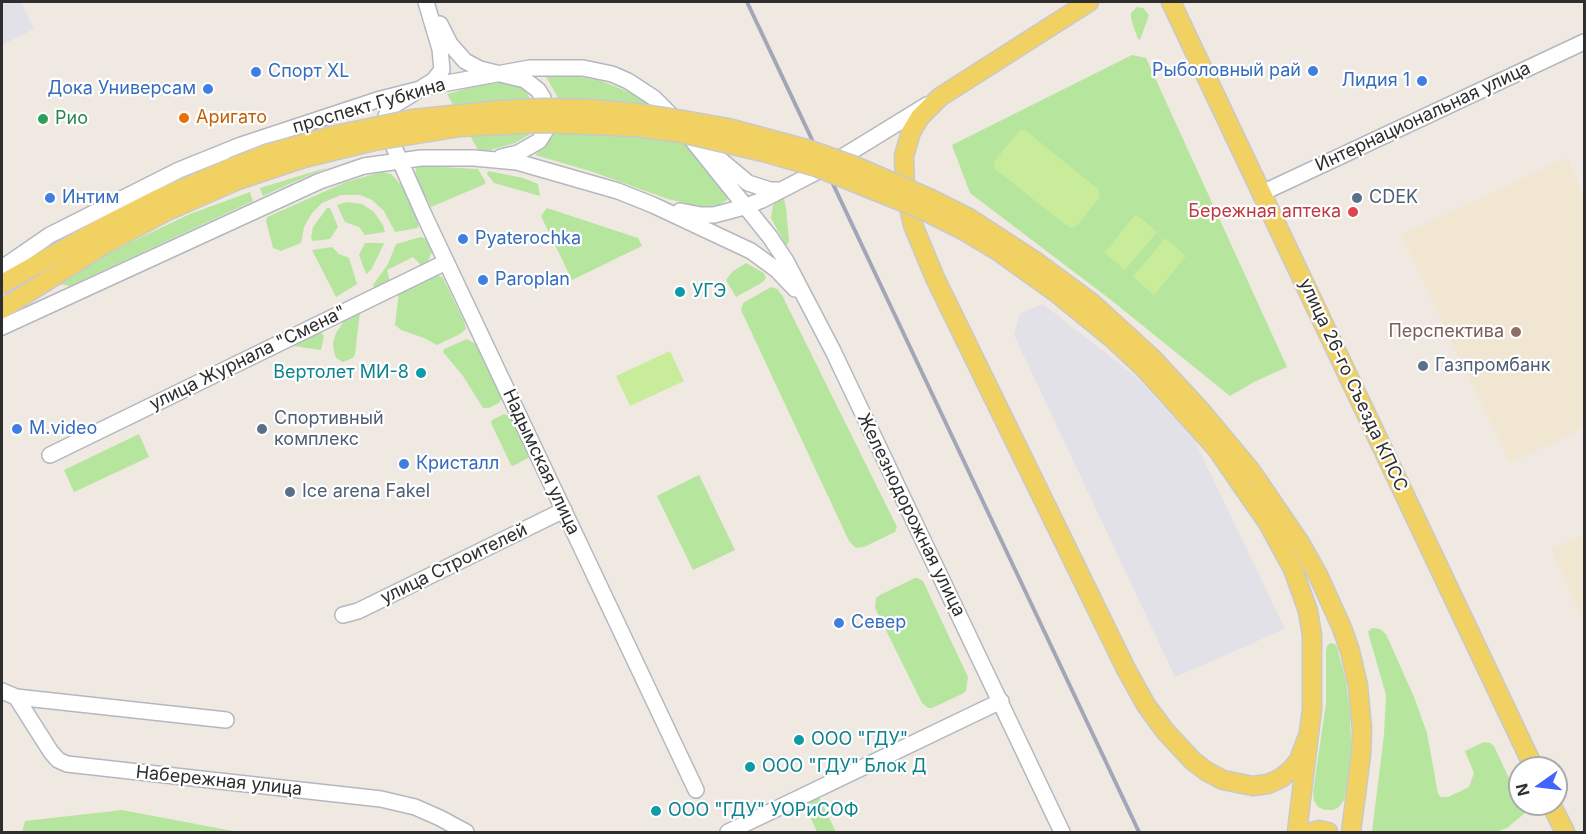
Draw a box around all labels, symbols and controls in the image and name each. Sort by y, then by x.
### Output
street label: Интернациональная улица [1312,58,1534,176]
place label: Рыболовный рай [1152,60,1301,82]
place label: Спорт XL [268,61,349,83]
marker: Рыболовный рай [1306,64,1320,78]
marker: Спорт XL [249,65,263,79]
place label: Лидия 1 [1342,70,1410,92]
street label: проспект Губкина [290,74,448,138]
marker: Лидия 1 [1415,74,1429,88]
place label: Дока Универсам [48,78,196,100]
marker: Дока Универсам [201,82,215,96]
place label: Аригато [196,107,267,129]
place label: Рио [55,108,88,130]
marker: Аригато [177,111,191,125]
marker: Рио [36,112,50,126]
place label: Интим [62,187,119,209]
place label: CDEK [1369,187,1418,209]
marker: Интим [43,191,57,205]
marker: CDEK [1350,191,1364,205]
place label: Бережная аптека [1188,201,1341,223]
marker: Бережная аптека [1346,205,1360,219]
place label: Pyaterochka [475,228,581,250]
marker: Pyaterochka [456,232,470,246]
place label: Paroplan [495,269,570,291]
marker: Paroplan [476,273,490,287]
street label: улица 26-го Съезда КПСС [1294,275,1412,495]
place label: УГЭ [692,281,726,303]
marker: УГЭ [673,285,687,299]
street label: улица Журнала "Смена" [146,301,350,415]
place label: Перспектива [1388,321,1504,343]
marker: Перспектива [1509,325,1523,339]
place label: Газпромбанк [1435,355,1551,377]
marker: Газпромбанк [1416,359,1430,373]
place label: Вертолет МИ-8 [273,362,409,384]
marker: Вертолет МИ-8 [414,366,428,380]
street label: Надымская улица [498,386,584,538]
place label: Спортивный комплекс [274,408,384,450]
street label: Железнодорожная улица [852,410,970,620]
place label: M.video [29,418,97,440]
marker: M.video [10,422,24,436]
marker: Спортивный комплекс [255,422,269,436]
place label: Кристалл [416,453,499,475]
marker: Кристалл [397,457,411,471]
place label: Ice arena Fakel [302,481,430,503]
marker: Ice arena Fakel [283,485,297,499]
street label: улица Строителей [377,519,531,609]
place label: Север [851,612,906,634]
marker: Север [832,616,846,630]
place label: ООО "ГДУ" [811,729,908,751]
marker: ООО "ГДУ" [792,733,806,747]
place label: ООО "ГДУ" Блок Д [762,756,927,778]
north arrow [1508,756,1568,816]
marker: ООО "ГДУ" Блок Д [743,760,757,774]
street label: Набережная улица [135,762,303,800]
text: N [1511,782,1534,798]
place label: ООО "ГДУ" УОРиСОФ [668,800,859,822]
marker: ООО "ГДУ" УОРиСОФ [649,804,663,818]

